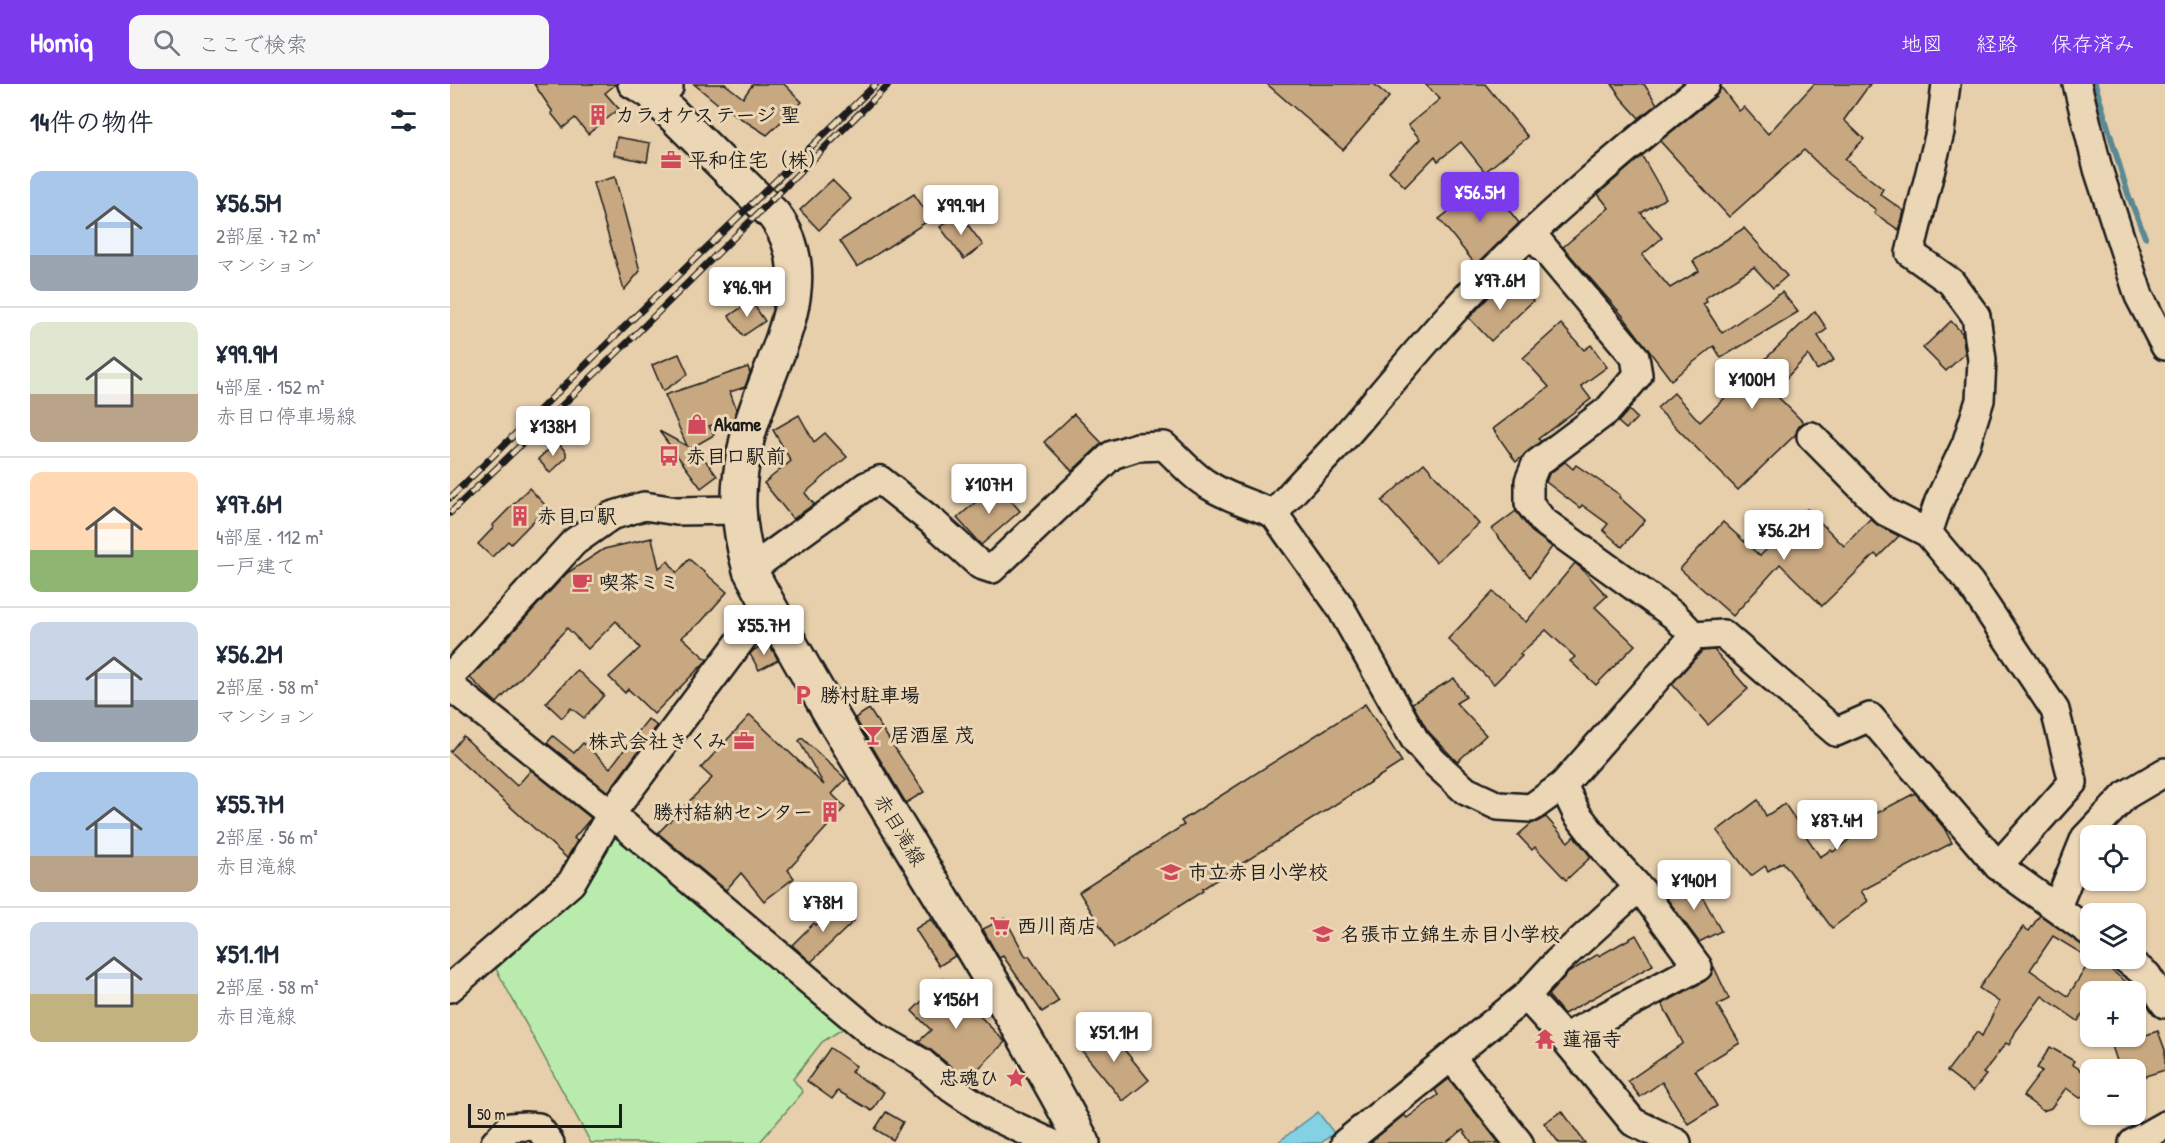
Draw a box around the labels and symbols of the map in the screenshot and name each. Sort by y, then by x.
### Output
place label: カラオケステージ 聖 [615,101,800,128]
building icon: カラオケステージ 聖 [586,103,610,127]
place label: 平和住宅（株） [688,146,828,173]
office icon: 平和住宅（株） [659,148,683,172]
pin: ¥56.5M [1431,172,1529,223]
pin: ¥99.9M [912,185,1010,236]
pin: ¥97.6M [1451,260,1549,311]
pin: ¥96.9M [698,267,796,318]
pin: ¥100M [1710,359,1794,410]
pin: ¥138M [511,406,595,457]
place label: Akame [714,410,761,437]
shop icon: Akame [685,412,709,436]
place label: 赤目口駅前 [686,442,786,469]
bus stop icon: 赤目口駅前 [657,444,681,468]
pin: ¥107M [947,464,1031,515]
place label: 赤目口駅 [537,502,617,529]
building icon: 赤目口駅 [508,504,532,528]
pin: ¥56.2M [1735,510,1833,561]
place label: 喫茶ミミ [599,568,679,595]
cafe icon: 喫茶ミミ [570,570,594,594]
pin: ¥55.7M [715,605,813,656]
place label: 勝村駐車場 [820,681,920,708]
parking icon: 勝村駐車場 [791,683,815,707]
place label: 居酒屋 茂 [890,721,975,748]
bar icon: 居酒屋 茂 [861,723,885,747]
place label: 株式会社きくみ [588,727,727,754]
office icon: 株式会社きくみ [732,729,756,753]
street label: 赤目滝線 [868,789,933,871]
place label: 勝村結納センター [653,798,813,825]
building icon: 勝村結納センター [818,800,842,824]
pin: ¥87.4M [1788,800,1886,851]
place label: 市立赤目小学校 [1188,858,1328,885]
school or university icon: 市立赤目小学校 [1159,860,1183,884]
pin: ¥140M [1652,860,1736,911]
pin: ¥78M [787,882,859,933]
place label: 西川商店 [1017,912,1097,939]
supermarket icon: 西川商店 [988,914,1012,938]
place label: 名張市立錦生赤目小学校 [1340,920,1560,947]
school or university icon: 名張市立錦生赤目小学校 [1311,922,1335,946]
pin: ¥156M [914,979,998,1030]
pin: ¥51.1M [1065,1012,1163,1063]
place label: 蓮福寺 [1562,1025,1622,1052]
temple icon: 蓮福寺 [1533,1027,1557,1051]
place label: 忠魂ひ [939,1064,999,1091]
place icon: 忠魂ひ [1004,1066,1028,1090]
scale bar [468,1101,622,1128]

